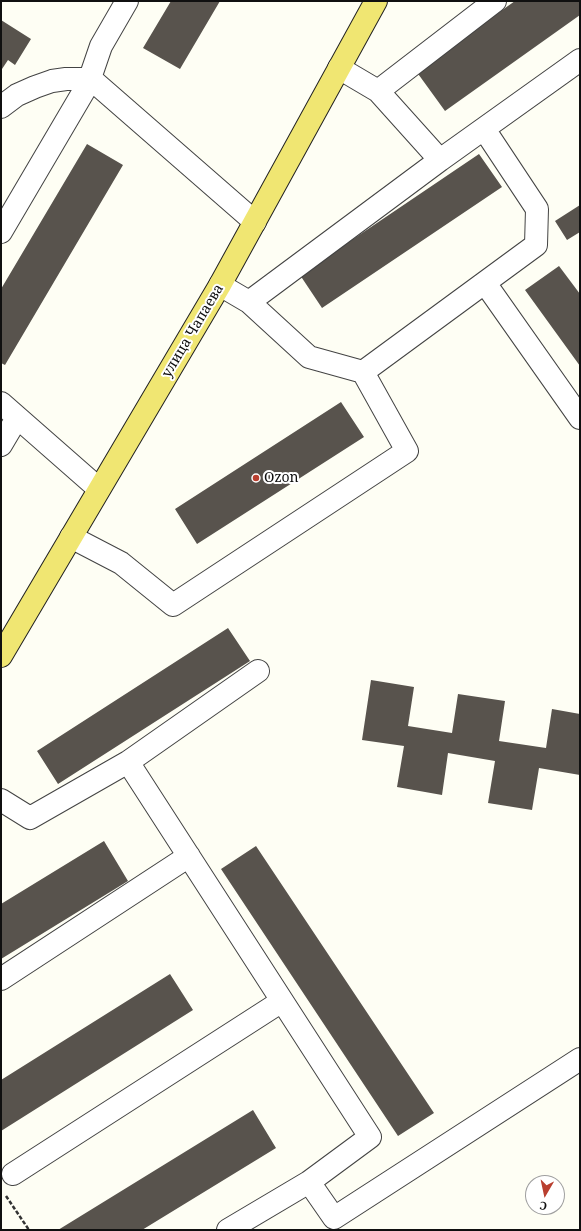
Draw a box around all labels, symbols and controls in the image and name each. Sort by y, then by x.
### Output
street label: улица Чапаева [159,281,227,381]
place label: Ozon [264,470,299,486]
marker: Ozon [251,473,261,483]
north arrow [525,1175,565,1215]
text: С [538,1198,548,1214]

